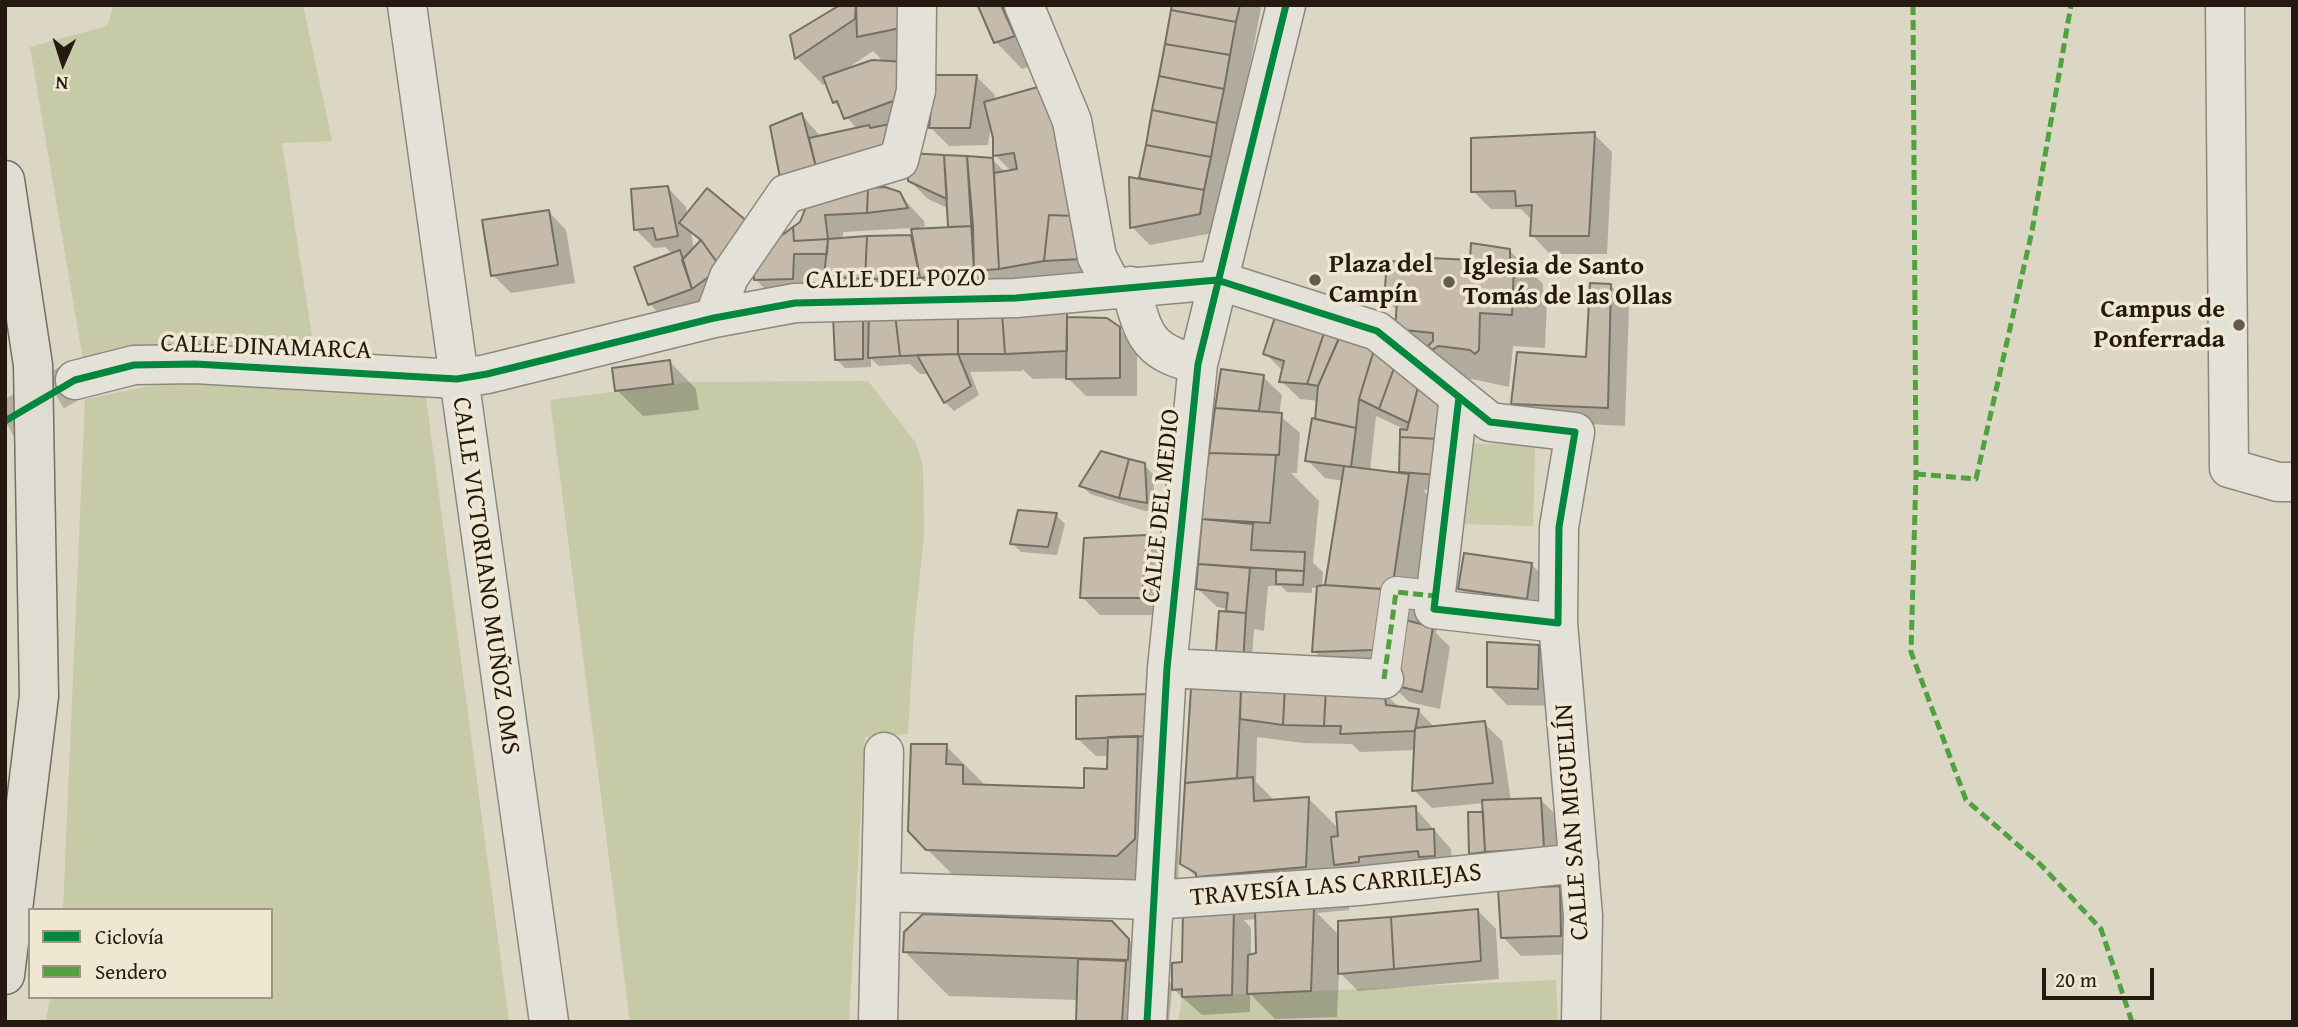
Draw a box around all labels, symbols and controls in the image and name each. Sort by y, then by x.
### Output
north arrow [28,28,98,98]
text: N [55,70,69,98]
place label: Plaza del Campín [1329,249,1433,310]
place label: Iglesia de Santo Tomás de las Ollas [1463,251,1672,312]
street label: CALLE DEL POZO [806,263,986,297]
marker: Plaza del Campín [1307,272,1323,288]
marker: Iglesia de Santo Tomás de las Ollas [1441,274,1457,290]
place label: Campus de Ponferrada [2094,294,2225,356]
marker: Campus de Ponferrada [2231,317,2247,333]
street label: CALLE DINAMARCA [160,329,372,367]
street label: CALLE VICTORIANO MUÑOZ OMS [444,395,526,757]
street label: CALLE DEL MEDIO [1136,408,1188,604]
street label: CALLE SAN MIGUELÍN [1549,703,1597,941]
street label: TRAVESÍA LAS CARRILEJAS [1189,858,1483,914]
legend [28,908,273,999]
text: Ciclovía [95,921,164,952]
scale bar [2046,954,2158,998]
text: Sendero [95,956,167,987]
text: 20 m [2055,964,2097,995]

